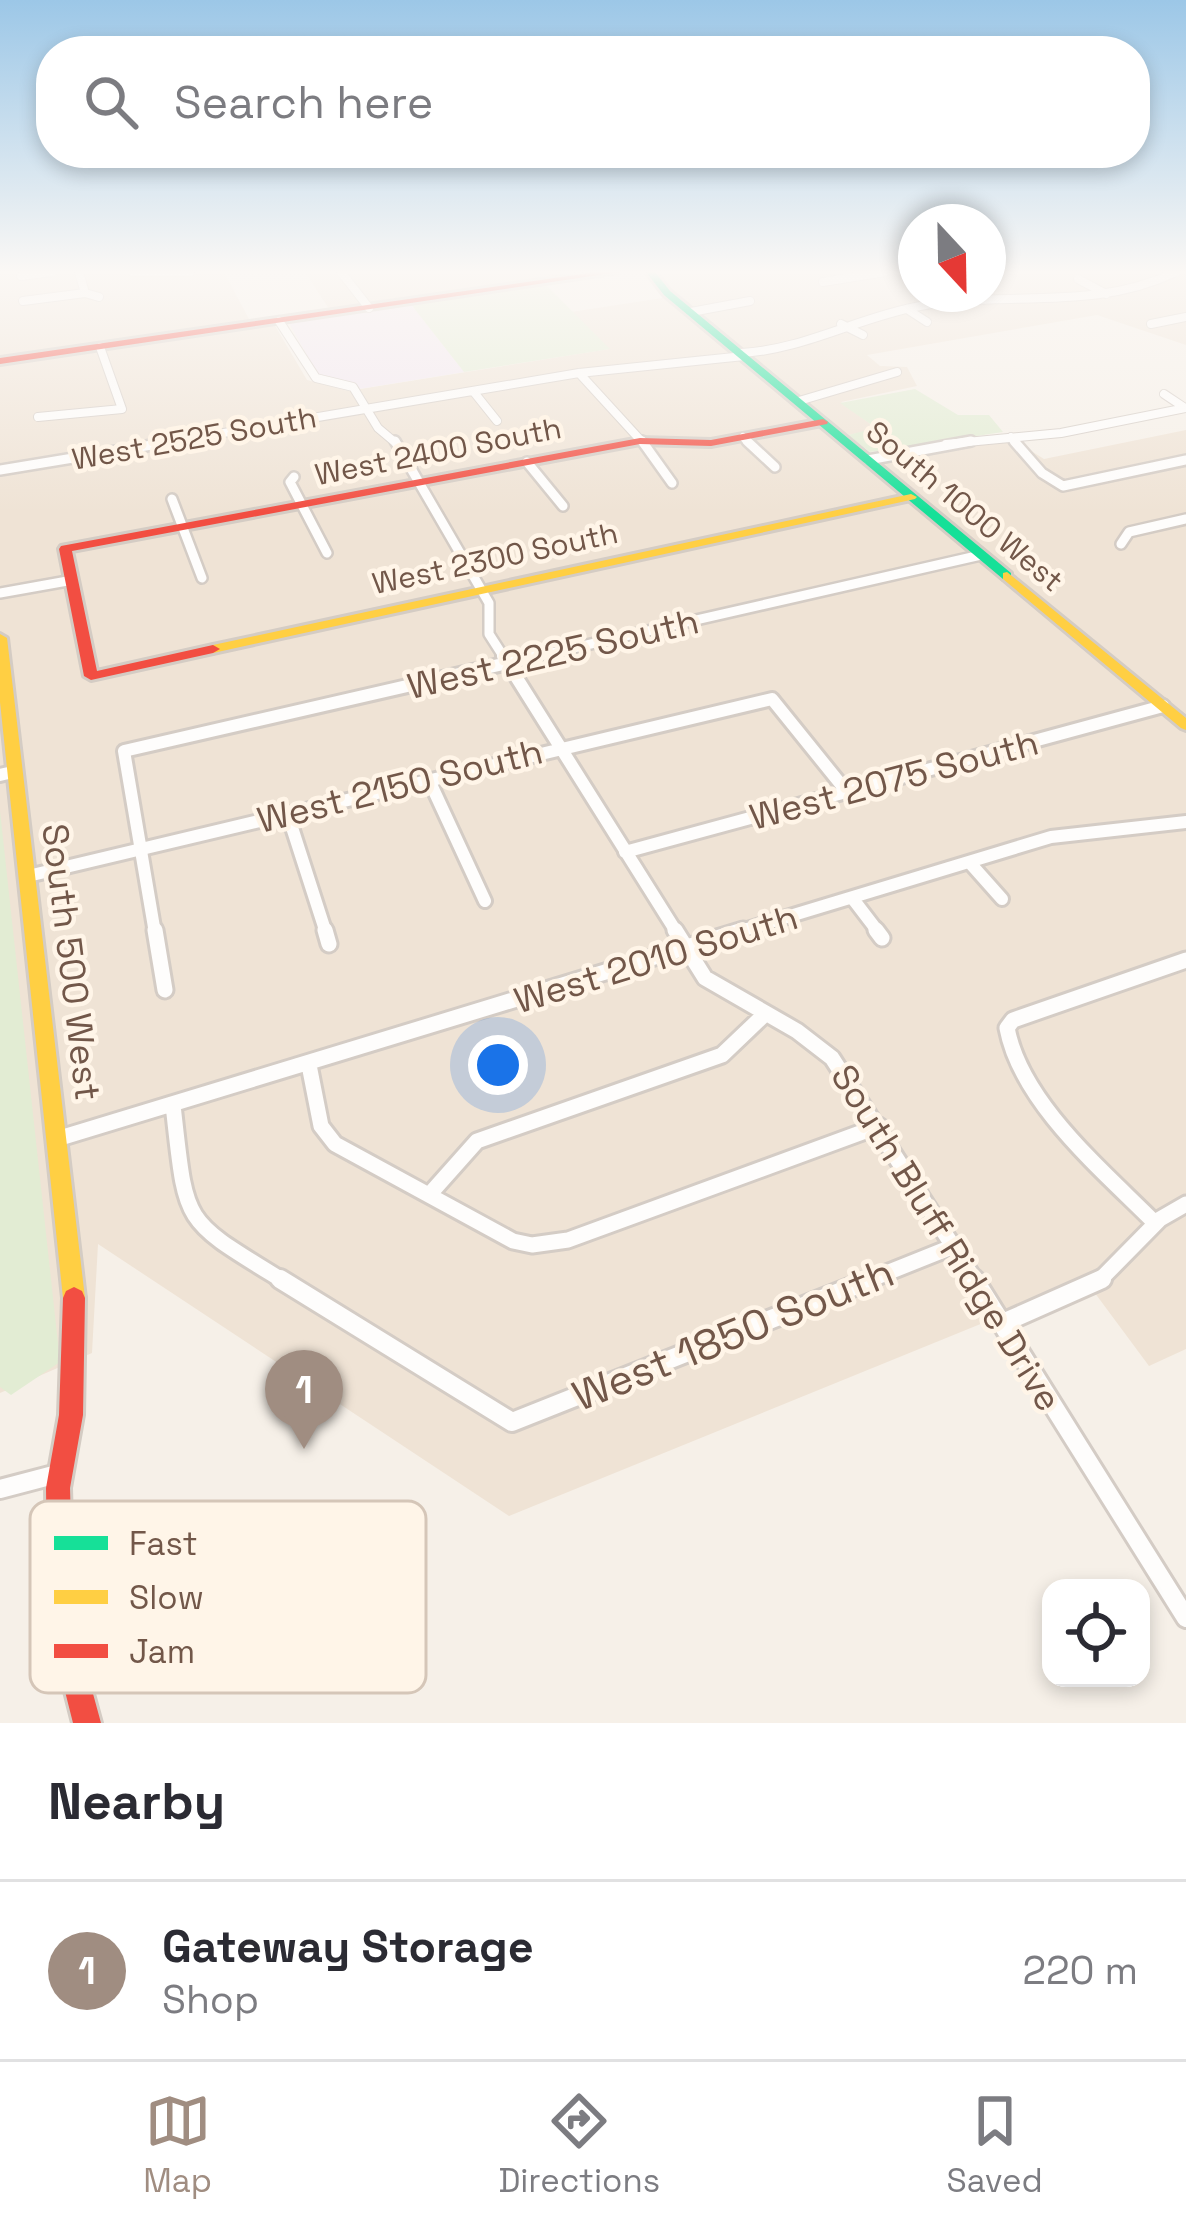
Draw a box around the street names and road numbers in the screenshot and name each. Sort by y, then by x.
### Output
street label: West 2525 South [69,397,319,479]
street label: West 2400 South [311,408,565,494]
street label: South 1000 West [858,412,1072,600]
street label: West 2300 South [369,513,621,603]
street label: West 2225 South [403,598,703,710]
street label: West 2075 South [745,719,1043,841]
street label: West 2150 South [253,728,547,844]
street label: South 500 West [31,821,111,1103]
street label: West 2010 South [509,894,803,1024]
street label: South Bluff Ridge Drive [820,1056,1072,1420]
street label: West 1850 South [565,1245,901,1423]

